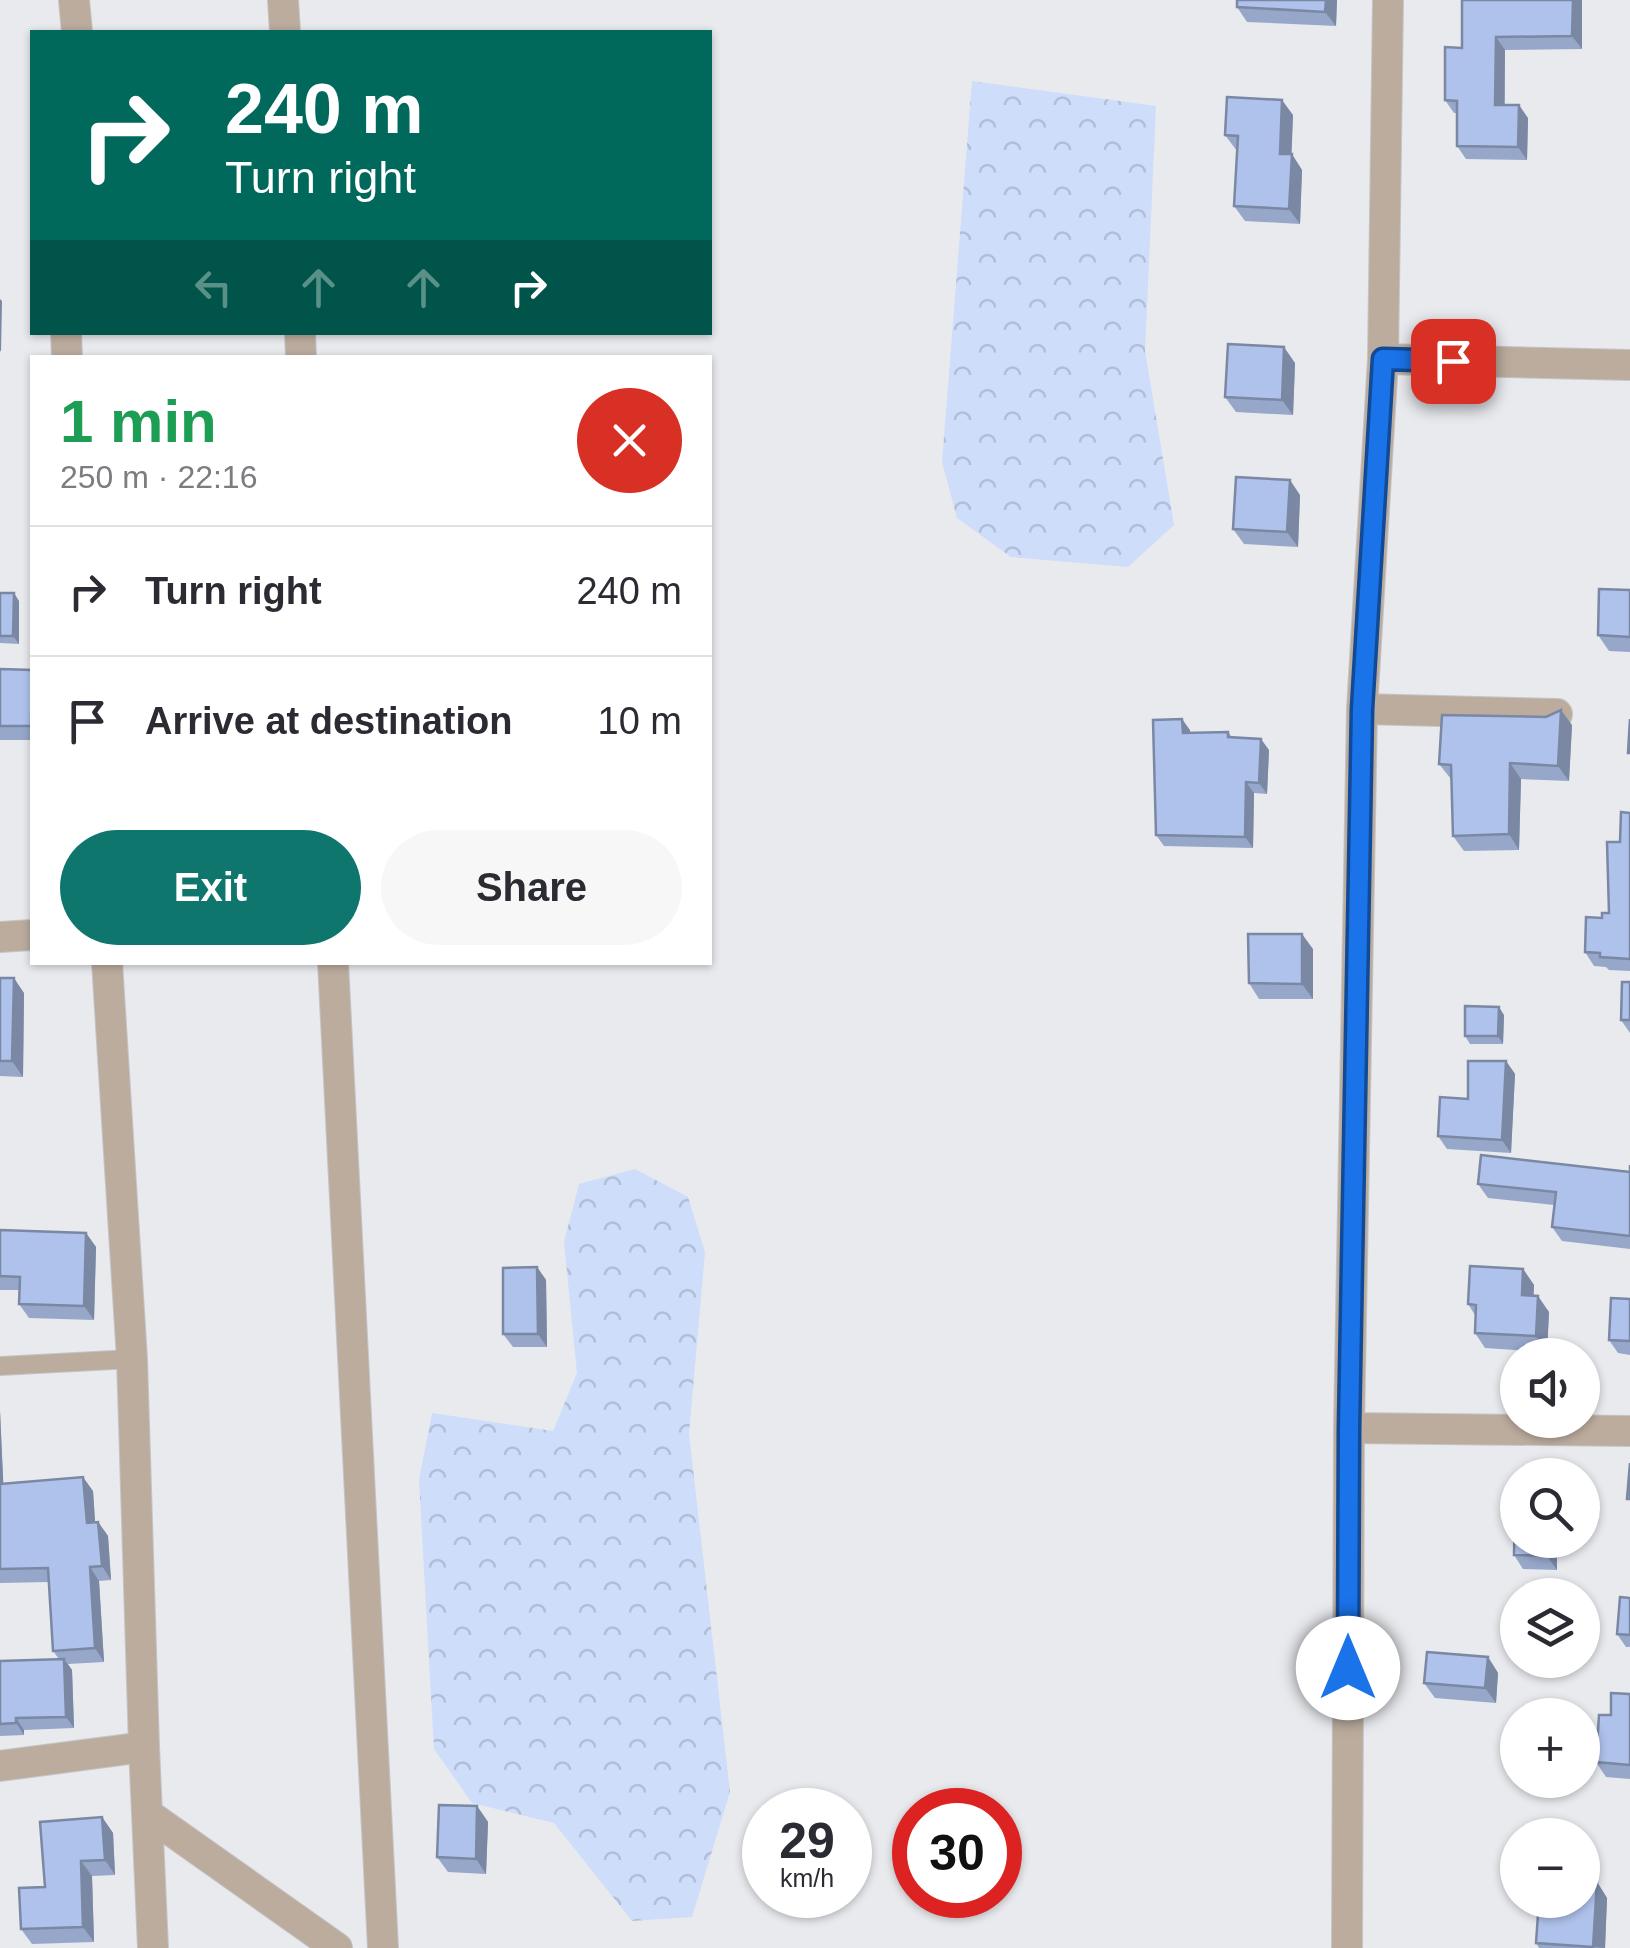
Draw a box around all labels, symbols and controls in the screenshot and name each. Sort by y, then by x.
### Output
icon: right [60,70,190,200]
text: 240 m [225,70,423,148]
text: Turn right [225,152,416,203]
icon: left [186,260,241,315]
icon: ahead [291,260,346,315]
icon: ahead [396,260,451,315]
icon: right [501,260,556,315]
pin [1411,319,1496,404]
icon: arrive [1426,334,1481,389]
text: 1 min [60,388,217,455]
button: close [577,388,682,493]
text: 250 m · 22:16 [60,459,257,495]
icon: right [60,564,115,619]
text: Turn right [145,570,322,612]
text: 240 m [576,570,682,612]
icon: arrive [60,694,115,749]
text: Arrive at destination [145,700,512,742]
text: 10 m [598,700,682,742]
button: Exit [60,830,361,945]
button: Share [381,830,682,945]
map controls [1500,1338,1600,1918]
button: sound [1500,1338,1600,1438]
button: search [1500,1458,1600,1558]
button: layers [1500,1578,1600,1678]
position arrow [1296,1616,1400,1720]
button: + [1500,1698,1600,1798]
speed limit sign: 30 [892,1788,1022,1918]
text: 29 [779,1813,835,1869]
button: − [1500,1818,1600,1918]
text: km/h [780,1864,834,1892]

